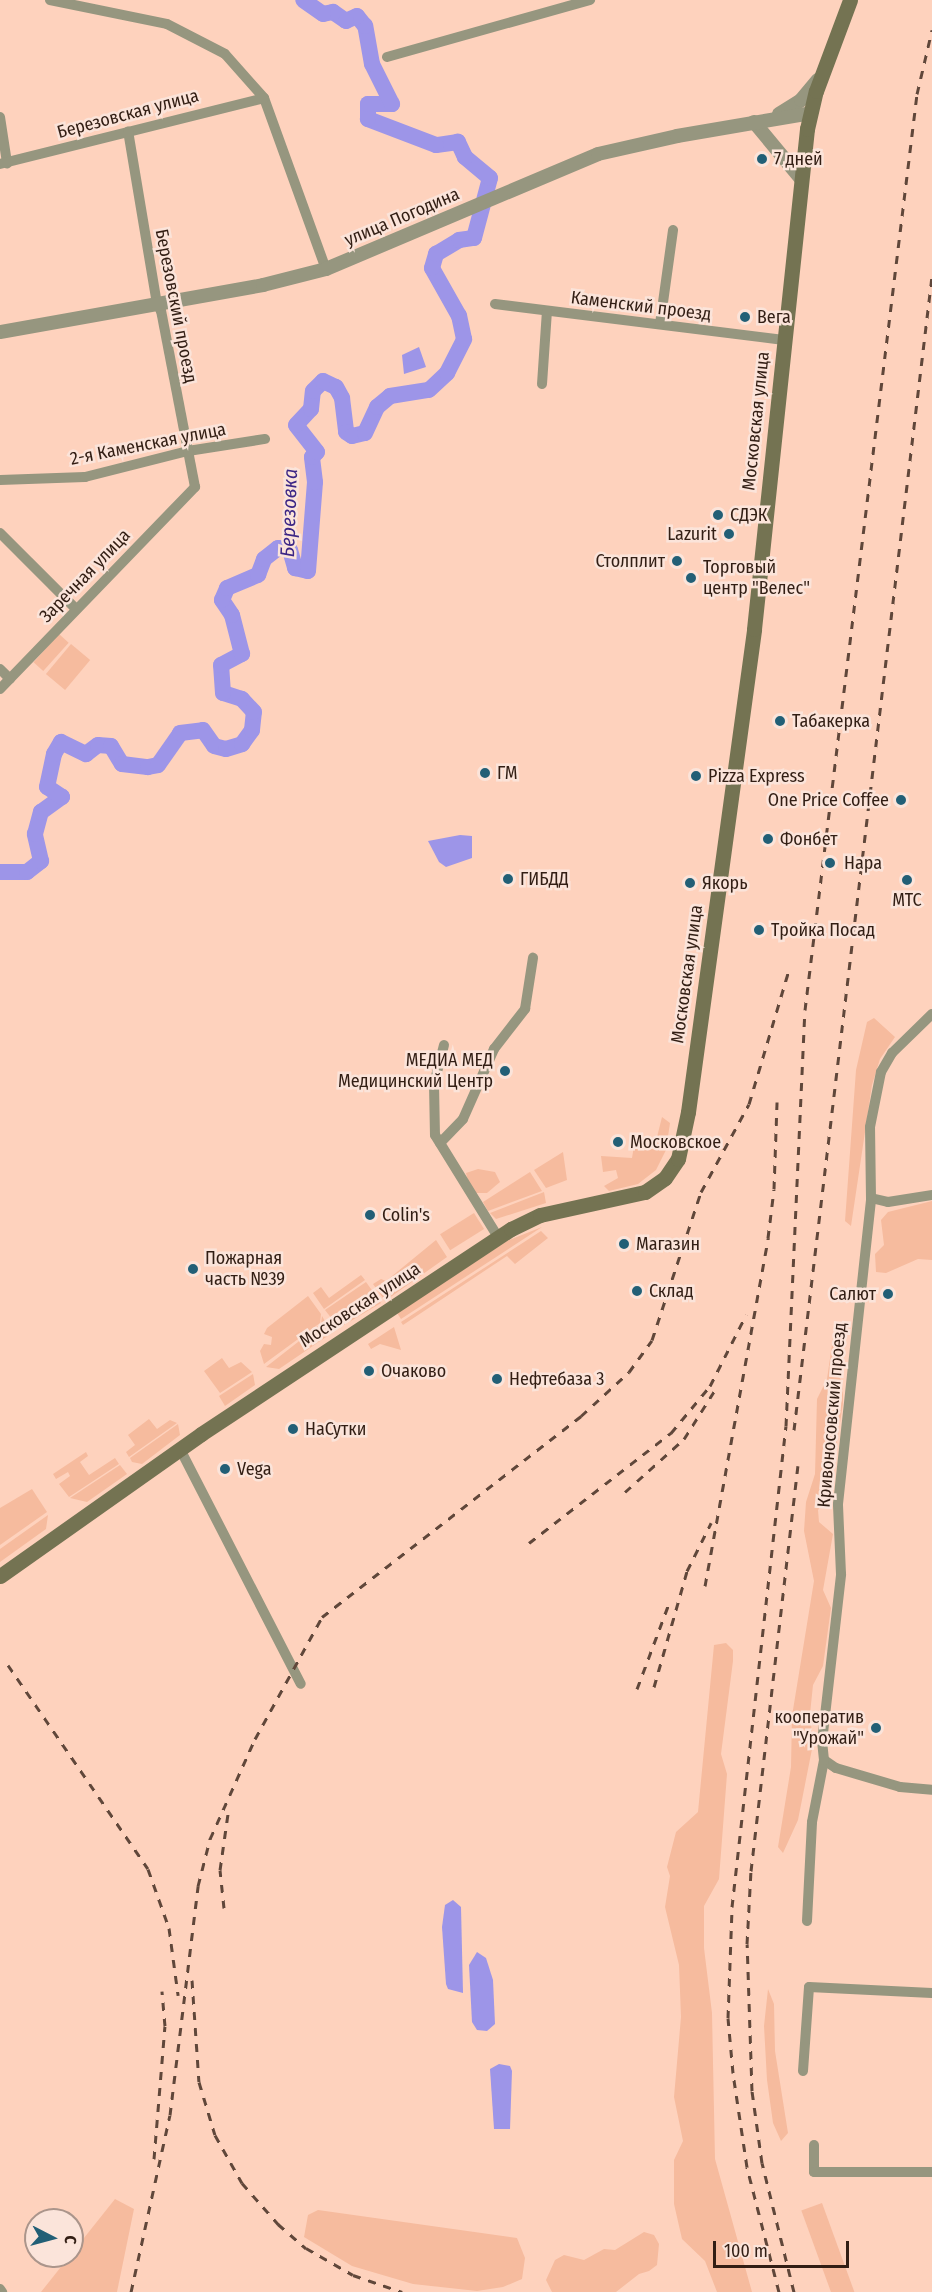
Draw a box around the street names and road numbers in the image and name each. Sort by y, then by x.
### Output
street label: Березовская улица [55,85,201,143]
street label: улица Погодина [341,183,463,251]
street label: Березовский проезд [150,227,202,385]
street label: Каменский проезд [570,287,712,325]
street label: Московская улица [738,350,774,492]
street label: 2-я Каменская улица [68,418,228,470]
street label: Заречная улица [35,525,135,627]
street label: Московская улица [667,903,707,1045]
street label: Московская улица [296,1258,424,1352]
street label: Кривоносовский проезд [813,1321,851,1509]

